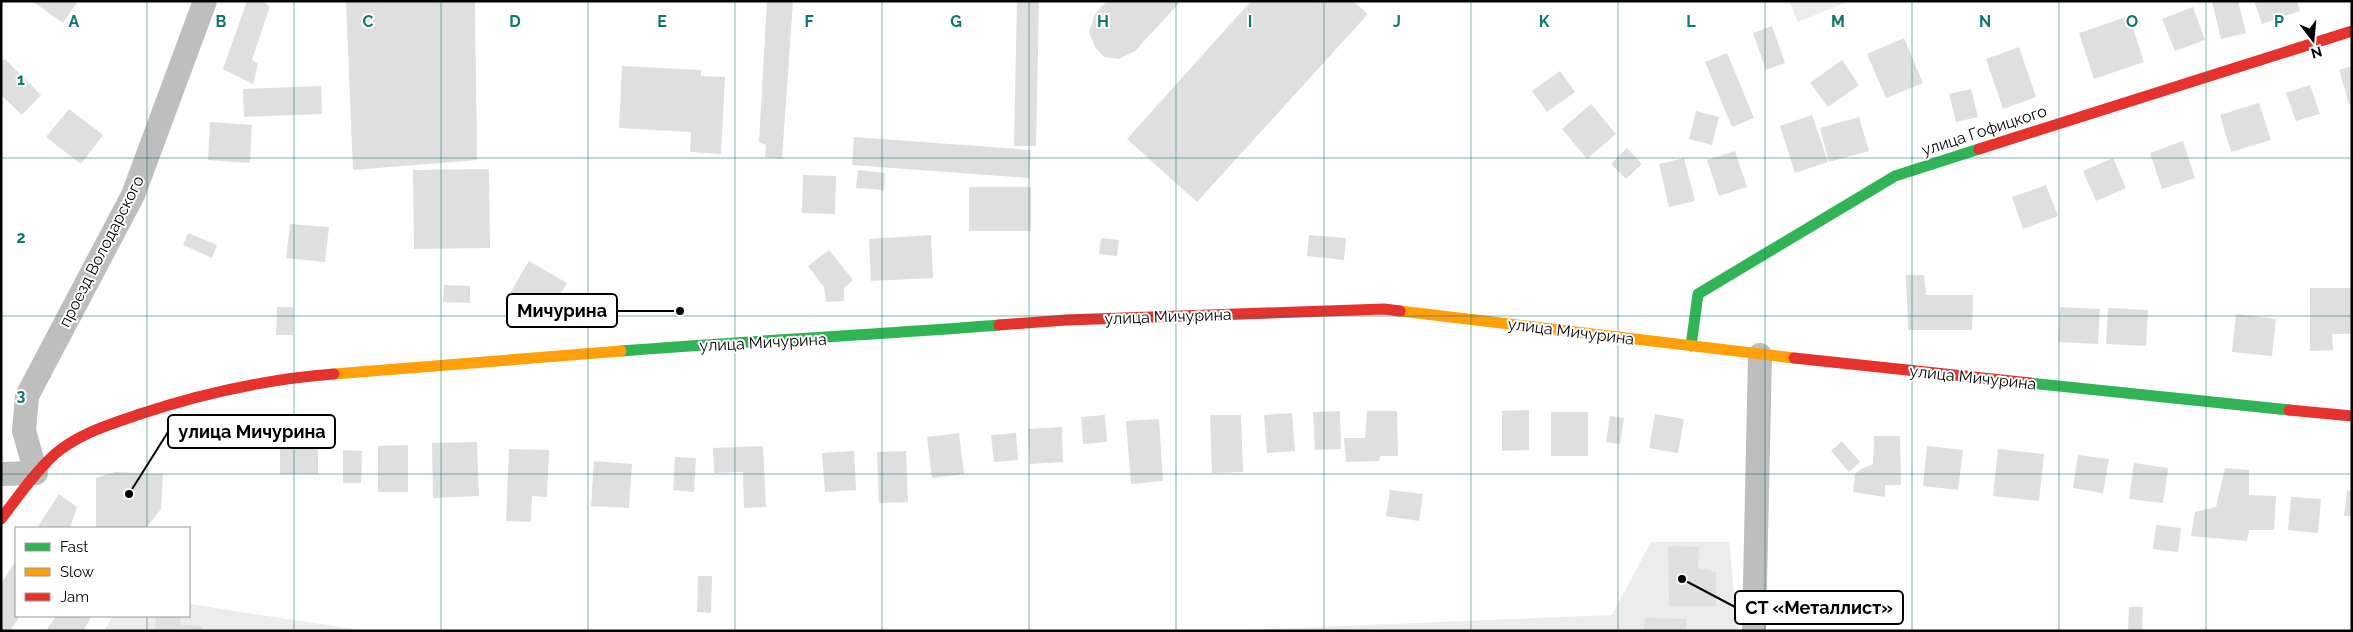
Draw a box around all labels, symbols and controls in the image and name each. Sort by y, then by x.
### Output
text: A [69,12,80,31]
text: B [216,12,227,31]
text: C [363,12,374,31]
text: D [509,12,521,31]
text: E [657,12,667,31]
text: F [804,12,814,31]
text: G [950,12,962,31]
text: H [1097,12,1109,31]
text: I [1248,12,1252,31]
text: J [1393,12,1401,31]
text: K [1539,12,1550,31]
text: L [1686,12,1696,31]
text: M [1831,12,1845,31]
text: N [1979,12,1991,31]
text: O [2126,12,2138,31]
text: P [2274,12,2284,31]
north arrow [2288,15,2338,65]
text: N [2309,43,2324,62]
text: 1 [17,70,25,89]
street label: улица Гофицкого [1919,101,2049,160]
street label: проезд Володарского [55,172,148,330]
text: 2 [16,228,26,247]
callout: Мичурина [507,294,617,327]
text: Мичурина [517,300,607,321]
street label: улица Мичурина [1104,305,1232,328]
street label: улица Мичурина [1507,314,1635,349]
street label: улица Мичурина [699,330,827,355]
street label: улица Мичурина [1909,361,2037,394]
text: 3 [17,386,26,405]
callout: улица Мичурина [168,415,335,448]
text: улица Мичурина [178,421,326,442]
legend [15,527,190,617]
text: Fast [60,538,88,556]
text: Slow [60,563,94,581]
text: Jam [60,588,89,606]
callout: СТ «Металлист» [1735,591,1903,624]
text: СТ «Металлист» [1745,597,1893,618]

